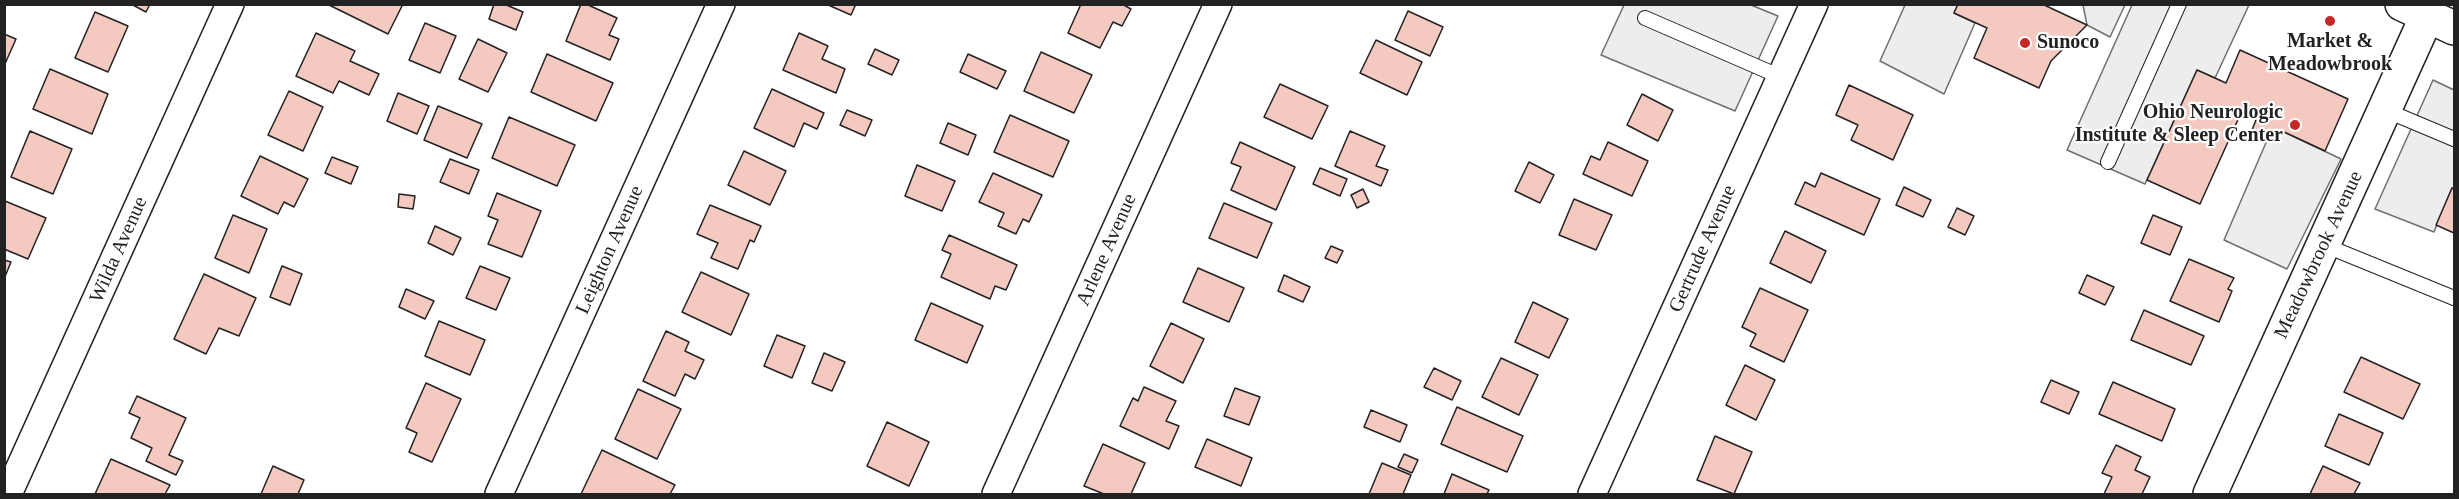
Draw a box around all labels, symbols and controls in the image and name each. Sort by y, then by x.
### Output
marker: Market & Meadowbrook [2323,14,2337,28]
place label: Market & Meadowbrook [2268,30,2392,77]
place label: Sunoco [2037,31,2099,55]
marker: Sunoco [2018,36,2032,50]
place label: Ohio Neurologic Institute & Sleep Center [2075,101,2283,148]
marker: Ohio Neurologic Institute & Sleep Center [2288,118,2302,132]
street label: Meadowbrook Avenue [2270,167,2368,343]
street label: Leighton Avenue [571,182,649,318]
street label: Gertrude Avenue [1664,182,1742,316]
street label: Arlene Avenue [1072,190,1142,310]
street label: Wilda Avenue [85,193,153,307]

